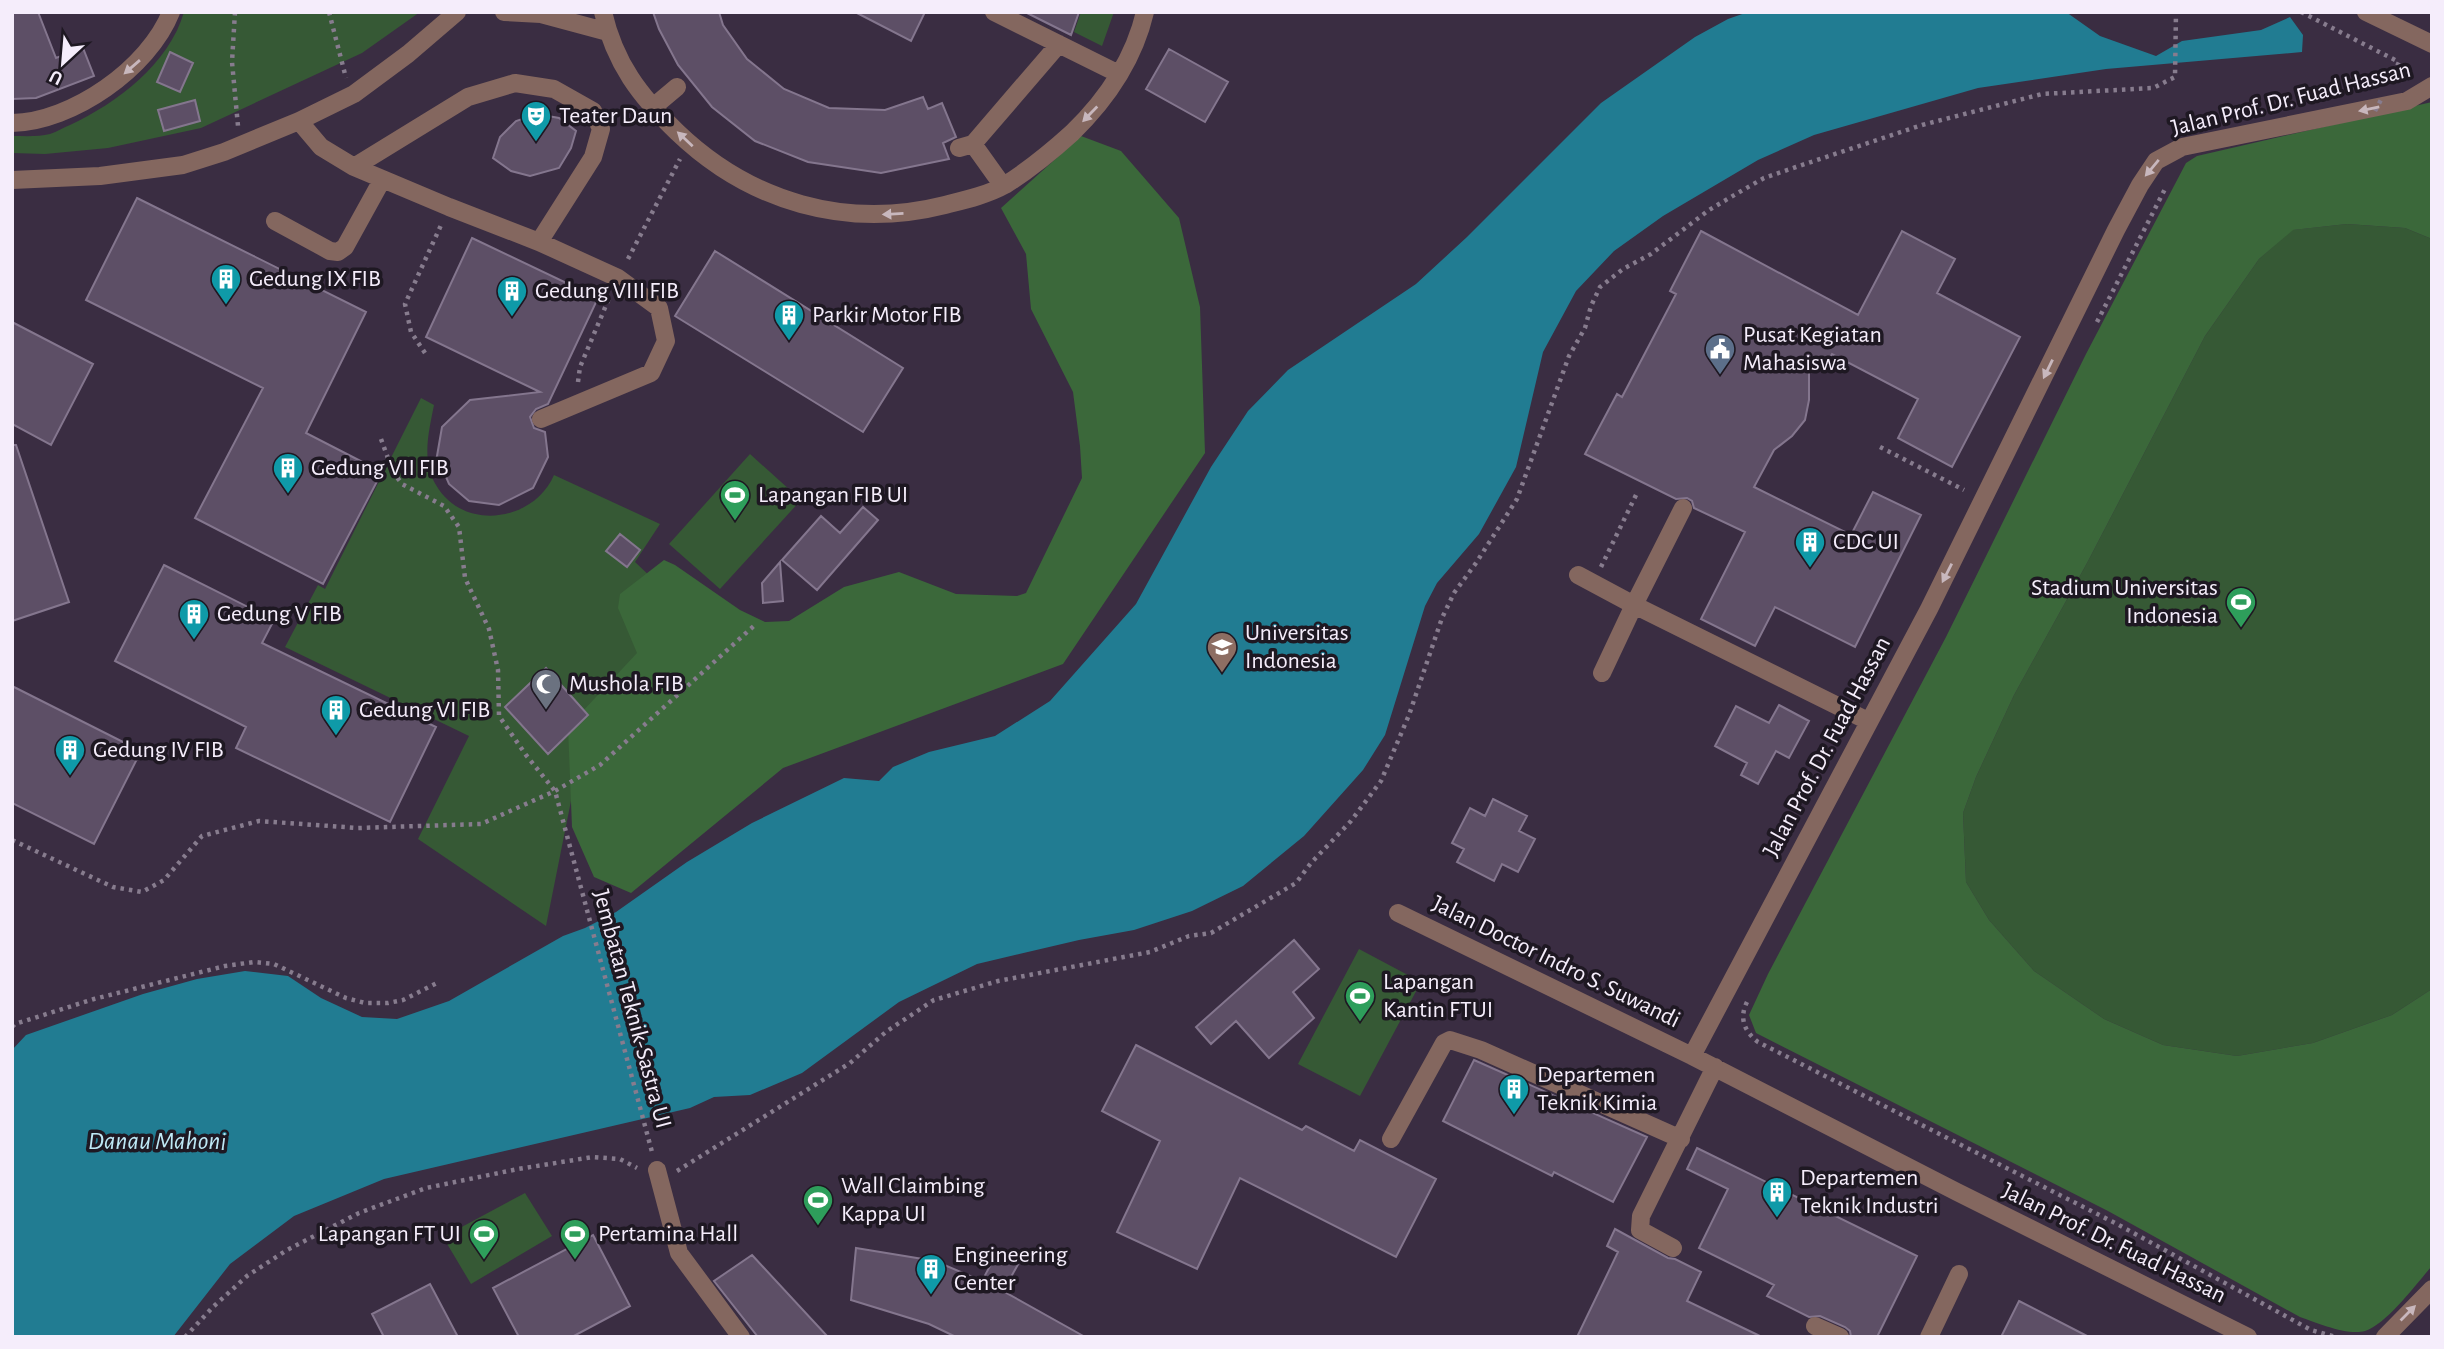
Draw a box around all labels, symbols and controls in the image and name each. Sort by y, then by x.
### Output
north arrow [28,28,98,98]
street label: Jalan Prof. Dr. Fuad Hassan [2169,58,2413,140]
one-way arrow [123,59,141,75]
text: U [47,66,66,88]
theatre icon: Teater Daun [519,99,553,143]
one-way arrow [2358,103,2380,114]
place label: Teater Daun [559,104,672,128]
one-way arrow [1082,105,1098,122]
one-way arrow [677,132,694,148]
one-way arrow [2145,159,2160,177]
one-way arrow [882,208,904,219]
building icon: Gedung IX FIB [209,262,243,306]
place label: Gedung IX FIB [249,267,381,291]
building icon: Gedung VIII FIB [495,274,529,318]
place label: Gedung VIII FIB [535,279,679,303]
building icon: Parkir Motor FIB [772,298,806,342]
place label: Parkir Motor FIB [812,303,962,327]
place label: Pusat Kegiatan Mahasiswa [1743,323,1882,375]
public building icon: Pusat Kegiatan Mahasiswa [1703,332,1737,376]
one-way arrow [2042,359,2053,379]
building icon: Gedung VII FIB [271,451,305,495]
place label: Gedung VII FIB [311,456,449,480]
sports icon: Lapangan FIB UI [718,478,752,522]
place label: Lapangan FIB UI [758,483,908,507]
building icon: CDC UI [1793,525,1827,569]
place label: CDC UI [1833,530,1899,554]
one-way arrow [1941,563,1952,583]
place label: Stadium Universitas Indonesia [2031,576,2218,628]
sports icon: Stadium Universitas Indonesia [2224,585,2258,629]
building icon: Gedung V FIB [177,597,211,641]
place label: Gedung V FIB [217,602,342,626]
place label: Universitas Indonesia [1245,621,1349,673]
school or university icon: Universitas Indonesia [1205,630,1239,674]
street label: Jalan Prof. Dr. Fuad Hassan [1759,633,1895,861]
mosque icon: Mushola FIB [529,667,563,711]
place label: Mushola FIB [569,672,684,696]
building icon: Gedung VI FIB [319,693,353,737]
place label: Gedung VI FIB [359,698,490,722]
building icon: Gedung IV FIB [53,733,87,777]
place label: Gedung IV FIB [93,738,224,762]
street label: Jembatan Teknik-Sastra UI [589,887,675,1131]
street label: Jalan Doctor Indro S. Suwandi [1428,891,1684,1033]
place label: Lapangan Kantin FTUI [1383,970,1493,1022]
sports icon: Lapangan Kantin FTUI [1343,979,1377,1023]
place label: Departemen Teknik Kimia [1537,1063,1657,1115]
building icon: Departemen Teknik Kimia [1497,1072,1531,1116]
water label: Danau Mahoni [88,1128,226,1154]
place label: Departemen Teknik Industri [1800,1166,1939,1218]
place label: Wall Claimbing Kappa UI [841,1174,985,1226]
building icon: Departemen Teknik Industri [1760,1175,1794,1219]
street label: Jalan Prof. Dr. Fuad Hassan [1998,1178,2230,1308]
sports icon: Wall Claimbing Kappa UI [801,1183,835,1227]
sports icon: Lapangan FT UI [467,1217,501,1261]
sports icon: Pertamina Hall [558,1217,592,1261]
place label: Lapangan FT UI [318,1222,461,1246]
place label: Pertamina Hall [598,1222,738,1246]
place label: Engineering Center [954,1243,1068,1295]
building icon: Engineering Center [914,1252,948,1296]
one-way arrow [2400,1305,2417,1322]

